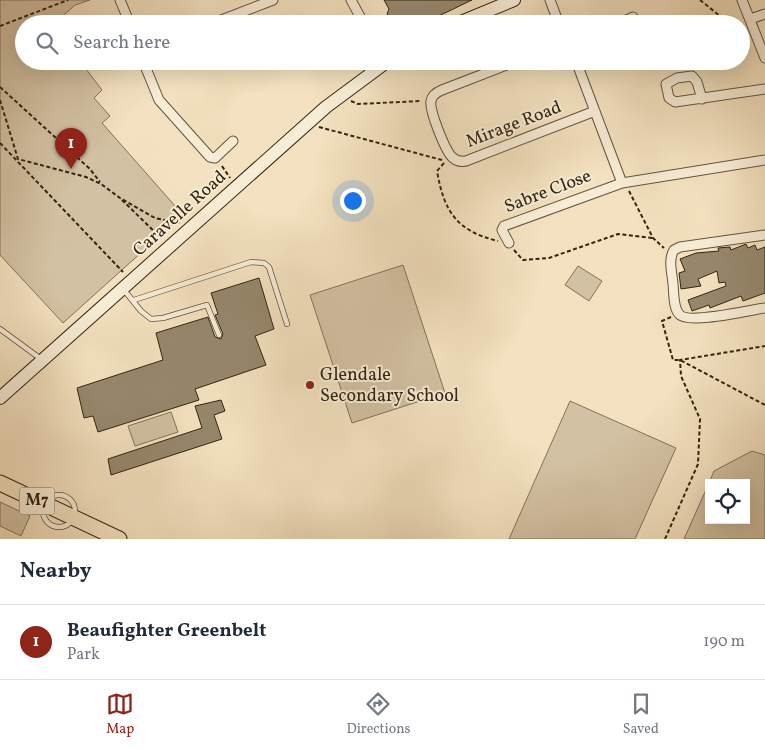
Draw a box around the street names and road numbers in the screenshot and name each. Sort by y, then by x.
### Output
street label: Mirage Road [463,95,565,155]
street label: Sabre Close [501,164,595,220]
street label: Caravelle Road [128,165,232,263]
road number: M7 [20,488,54,514]

